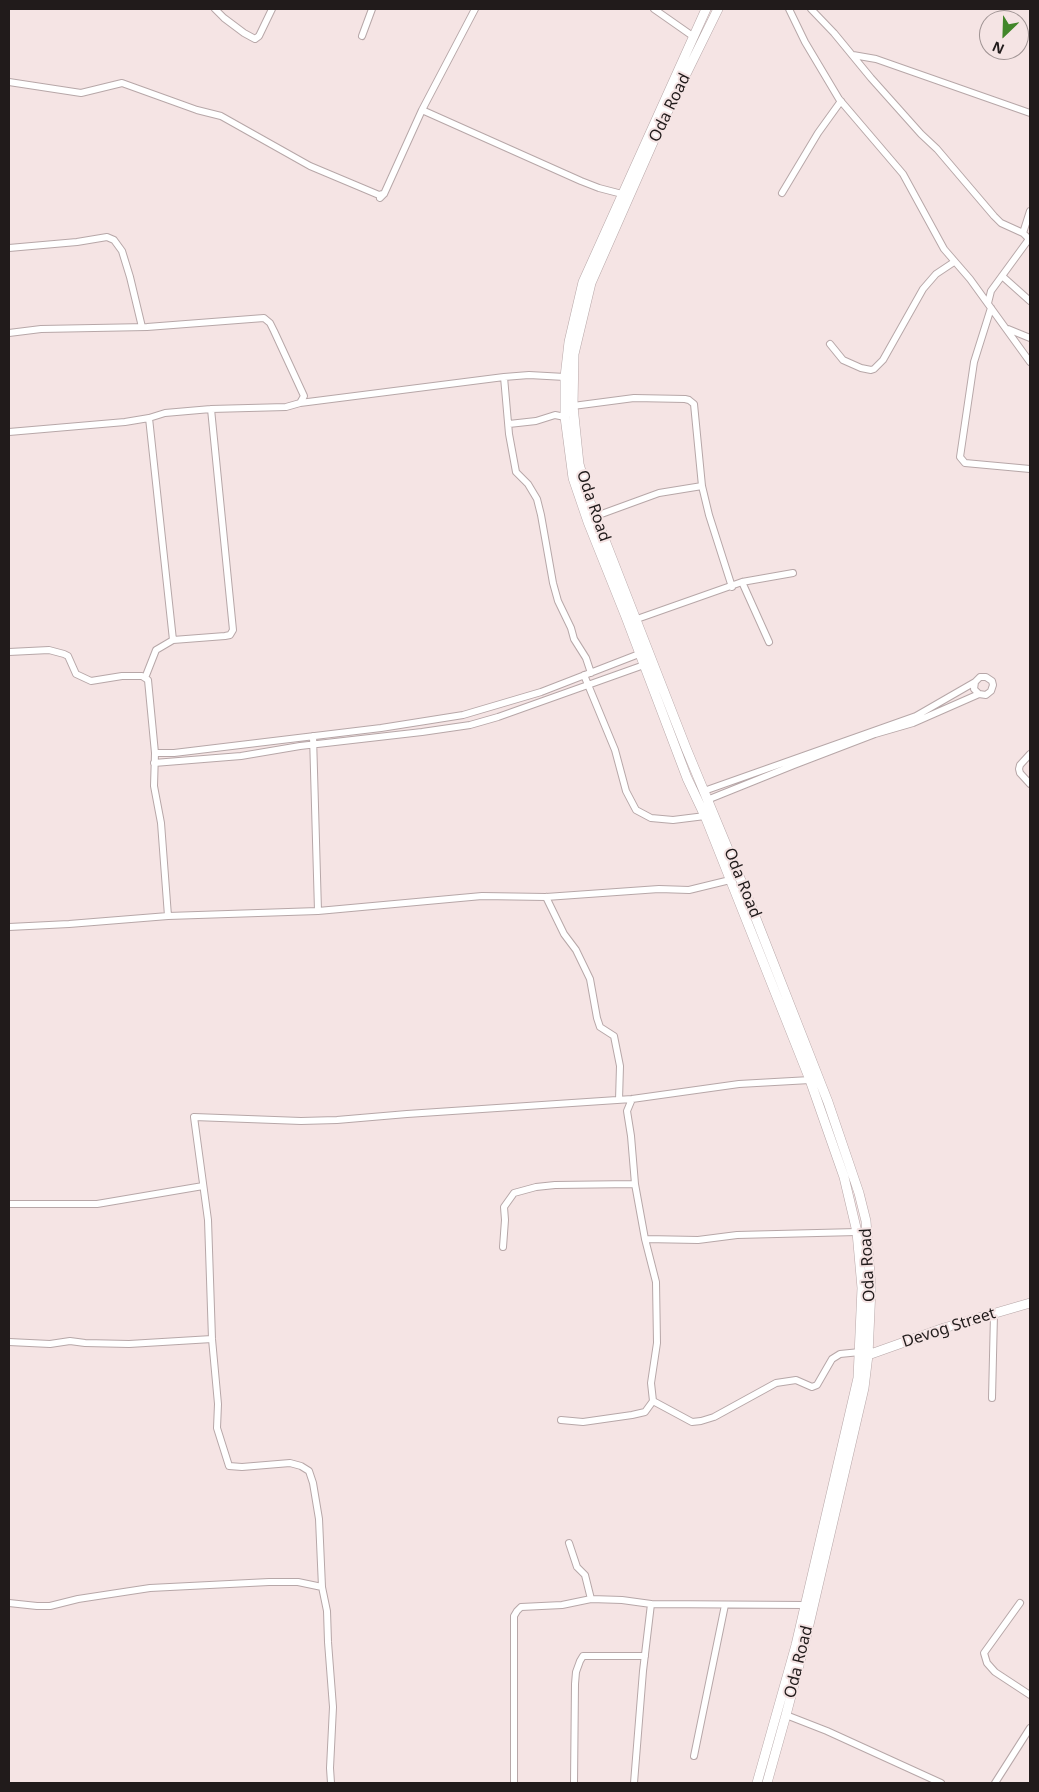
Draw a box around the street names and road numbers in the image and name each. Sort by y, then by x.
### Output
street label: Oda Road [645,71,695,145]
street label: Oda Road [572,468,614,544]
street label: Oda Road [719,845,765,921]
street label: Oda Road [856,1228,880,1302]
street label: Devog Street [900,1304,998,1352]
street label: Oda Road [781,1624,817,1700]

